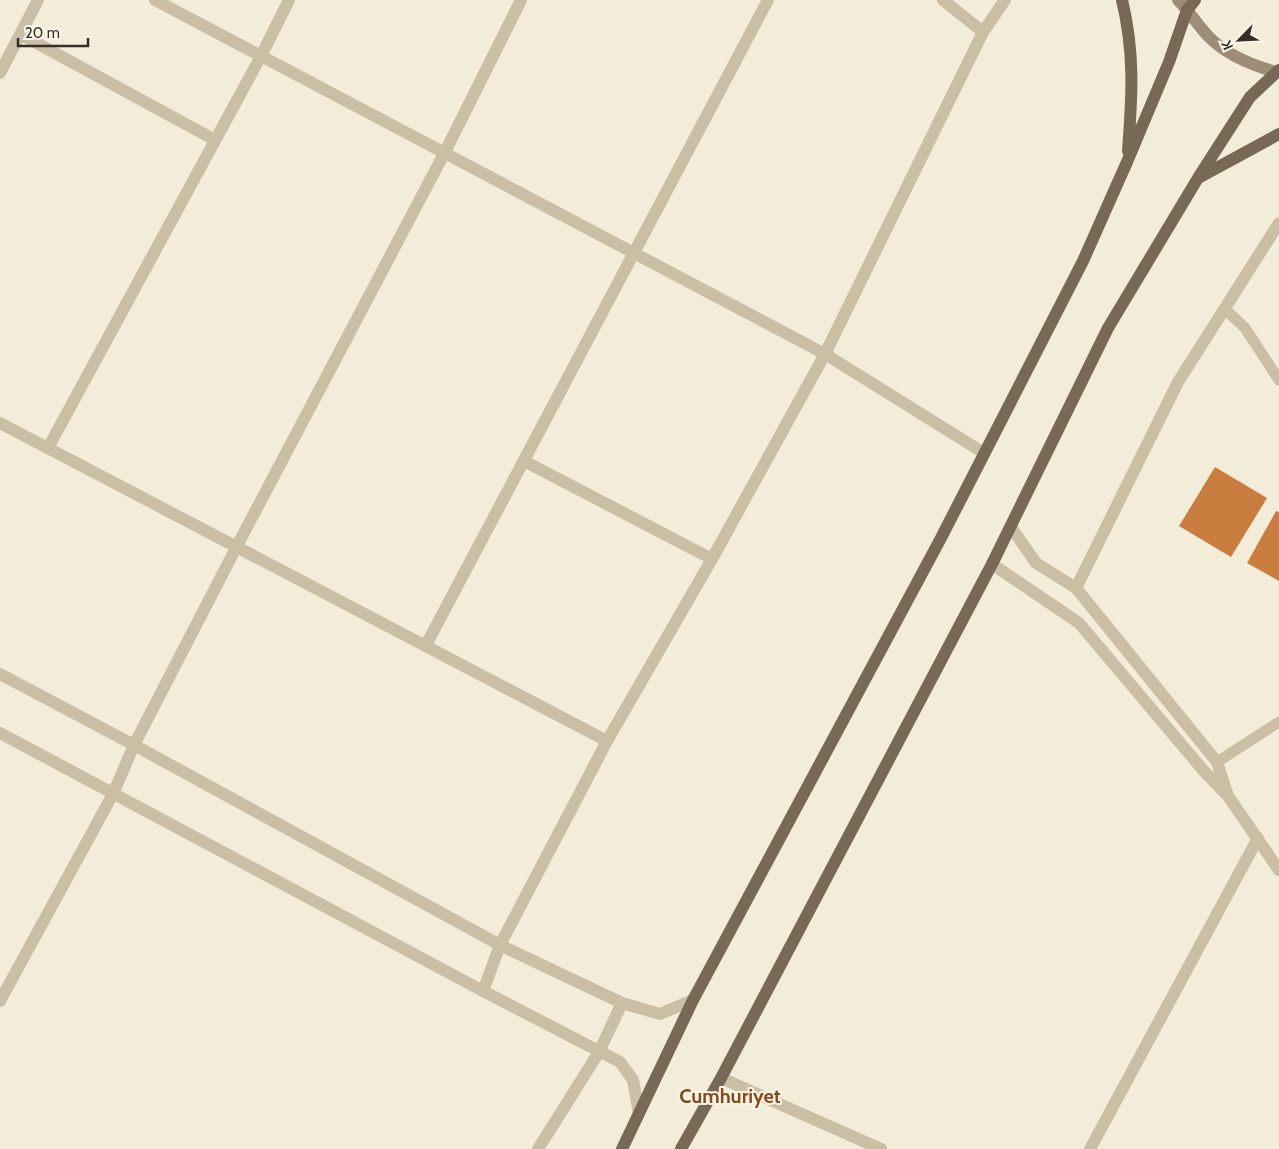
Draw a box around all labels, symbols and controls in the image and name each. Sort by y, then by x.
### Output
scale bar [18,15,88,47]
north arrow [1214,15,1264,65]
text: 20 m [25,24,60,42]
text: K [1217,37,1237,53]
district label: Cumhuriyet [679,1084,781,1108]

